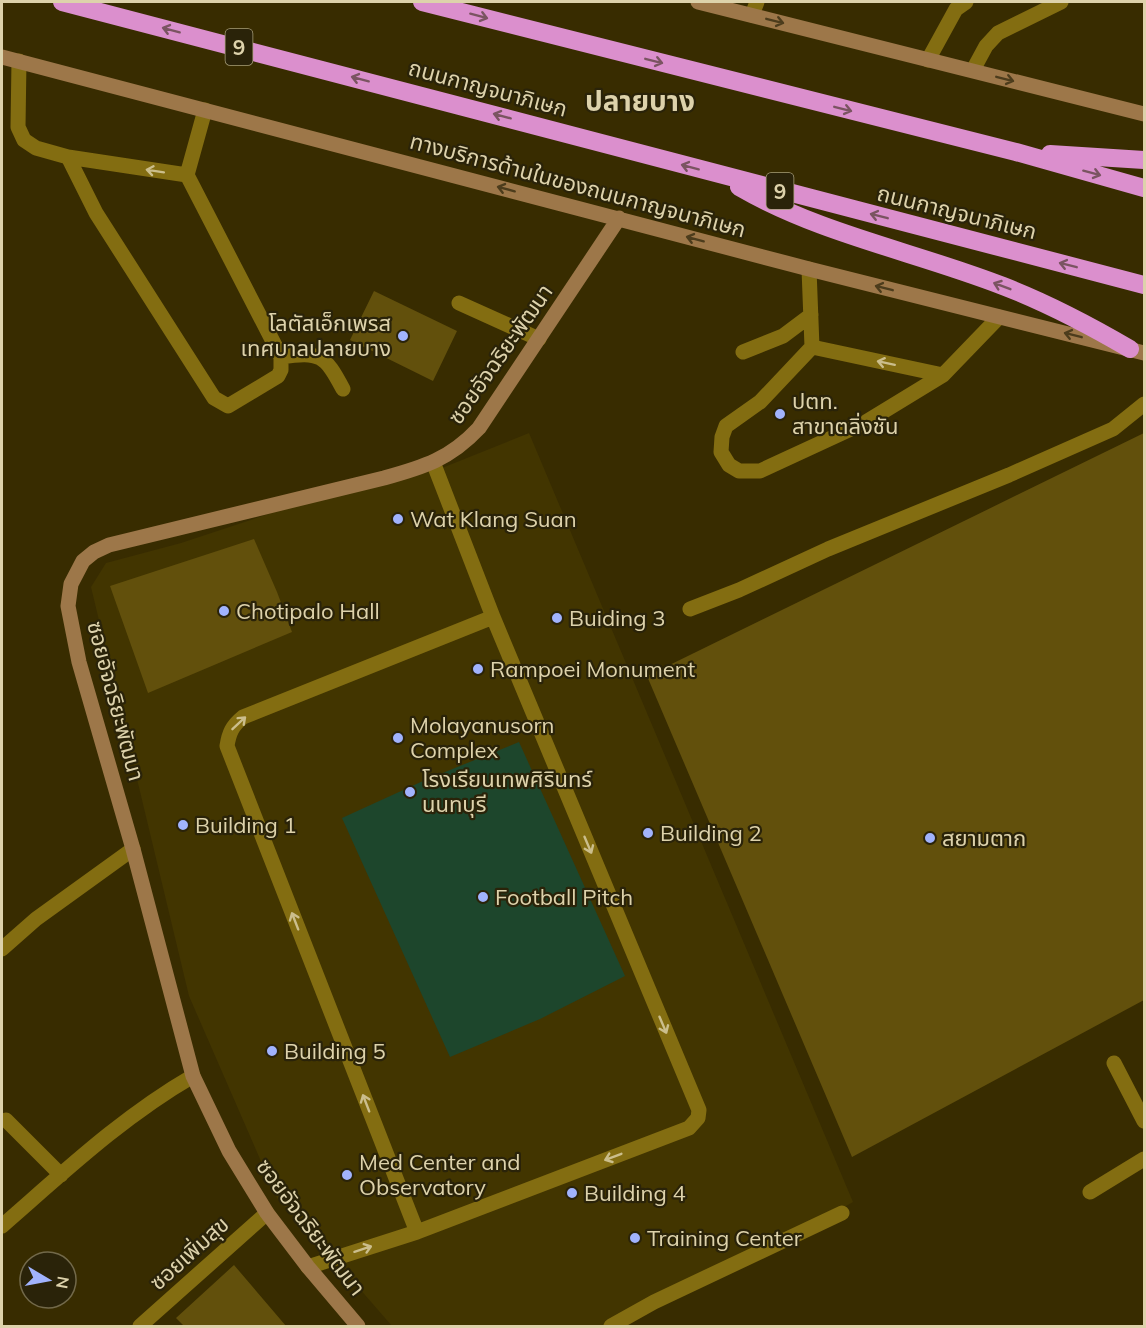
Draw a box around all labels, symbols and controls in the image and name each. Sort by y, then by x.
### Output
one-way arrow [469,11,488,23]
one-way arrow [766,16,785,27]
one-way arrow [162,23,181,35]
road number: 9 [226,29,252,65]
street label: ถนนกาญจนาภิเษก [406,53,570,123]
one-way arrow [644,56,663,68]
one-way arrow [350,72,369,84]
one-way arrow [995,73,1014,85]
district label: ปลายบาง [585,83,695,118]
one-way arrow [833,103,852,115]
one-way arrow [493,110,512,122]
street label: ทางบริการด้านในของถนนกาญจนาภิเษก [407,127,749,243]
one-way arrow [681,161,700,172]
one-way arrow [145,165,165,176]
one-way arrow [1083,168,1102,180]
road number: 9 [766,173,794,209]
street label: ถนนกาญจนาภิเษก [874,179,1040,245]
one-way arrow [497,183,516,194]
one-way arrow [869,210,888,221]
one-way arrow [686,232,705,244]
one-way arrow [1058,258,1077,270]
street label: ซอยอัจฉริยะพัฒนา [441,279,559,429]
one-way arrow [993,279,1012,290]
one-way arrow [875,281,894,293]
place label: โลตัสเอ็กเพรส เทศบาลปลายบาง [241,309,391,362]
one-way arrow [1064,328,1083,340]
marker: โลตัสเอ็กเพรส เทศบาลปลายบาง [396,329,410,343]
one-way arrow [877,356,896,368]
place label: ปตท. สาขาตลิ่งชัน [792,387,898,440]
marker: ปตท. สาขาตลิ่งชัน [773,407,787,421]
place label: Wat Klang Suan [410,505,577,533]
marker: Wat Klang Suan [391,512,405,526]
place label: Chotipalo Hall [236,597,380,625]
marker: Chotipalo Hall [217,604,231,618]
place label: Buiding 3 [569,604,665,632]
marker: Buiding 3 [550,611,564,625]
street label: ซอยอัจฉริยะพัฒนา [81,618,151,784]
place label: Rampoei Monument [490,655,696,683]
marker: Rampoei Monument [471,662,485,676]
place label: Molayanusorn Complex [410,711,554,764]
one-way arrow [231,716,246,730]
marker: Molayanusorn Complex [391,731,405,745]
place label: โรงเรียนเทพศิรินทร์ นนทบุรี [422,765,593,818]
marker: โรงเรียนเทพศิรินทร์ นนทบุรี [403,785,417,799]
place label: Building 1 [195,811,297,839]
marker: Building 1 [176,818,190,832]
place label: Building 2 [660,819,762,847]
place label: สยามตาก [942,824,1026,852]
marker: Building 2 [641,826,655,840]
marker: สยามตาก [923,831,937,845]
one-way arrow [583,836,594,854]
place label: Football Pitch [495,883,633,911]
marker: Football Pitch [476,890,490,904]
one-way arrow [289,913,300,931]
one-way arrow [658,1015,669,1034]
place label: Building 5 [284,1037,386,1065]
marker: Building 5 [265,1044,279,1058]
one-way arrow [360,1094,371,1113]
place label: Med Center and Observatory [359,1148,521,1201]
street label: ซอยอัจฉริยะพัฒนา [250,1153,372,1301]
one-way arrow [604,1153,623,1164]
marker: Med Center and Observatory [340,1168,354,1182]
place label: Building 4 [584,1179,686,1207]
marker: Building 4 [565,1186,579,1200]
street label: ซอยเพิ่มสุข [143,1210,235,1296]
place label: Training Center [647,1224,802,1252]
marker: Training Center [628,1231,642,1245]
one-way arrow [353,1243,372,1254]
north arrow [18,1250,78,1310]
text: N [52,1275,74,1290]

